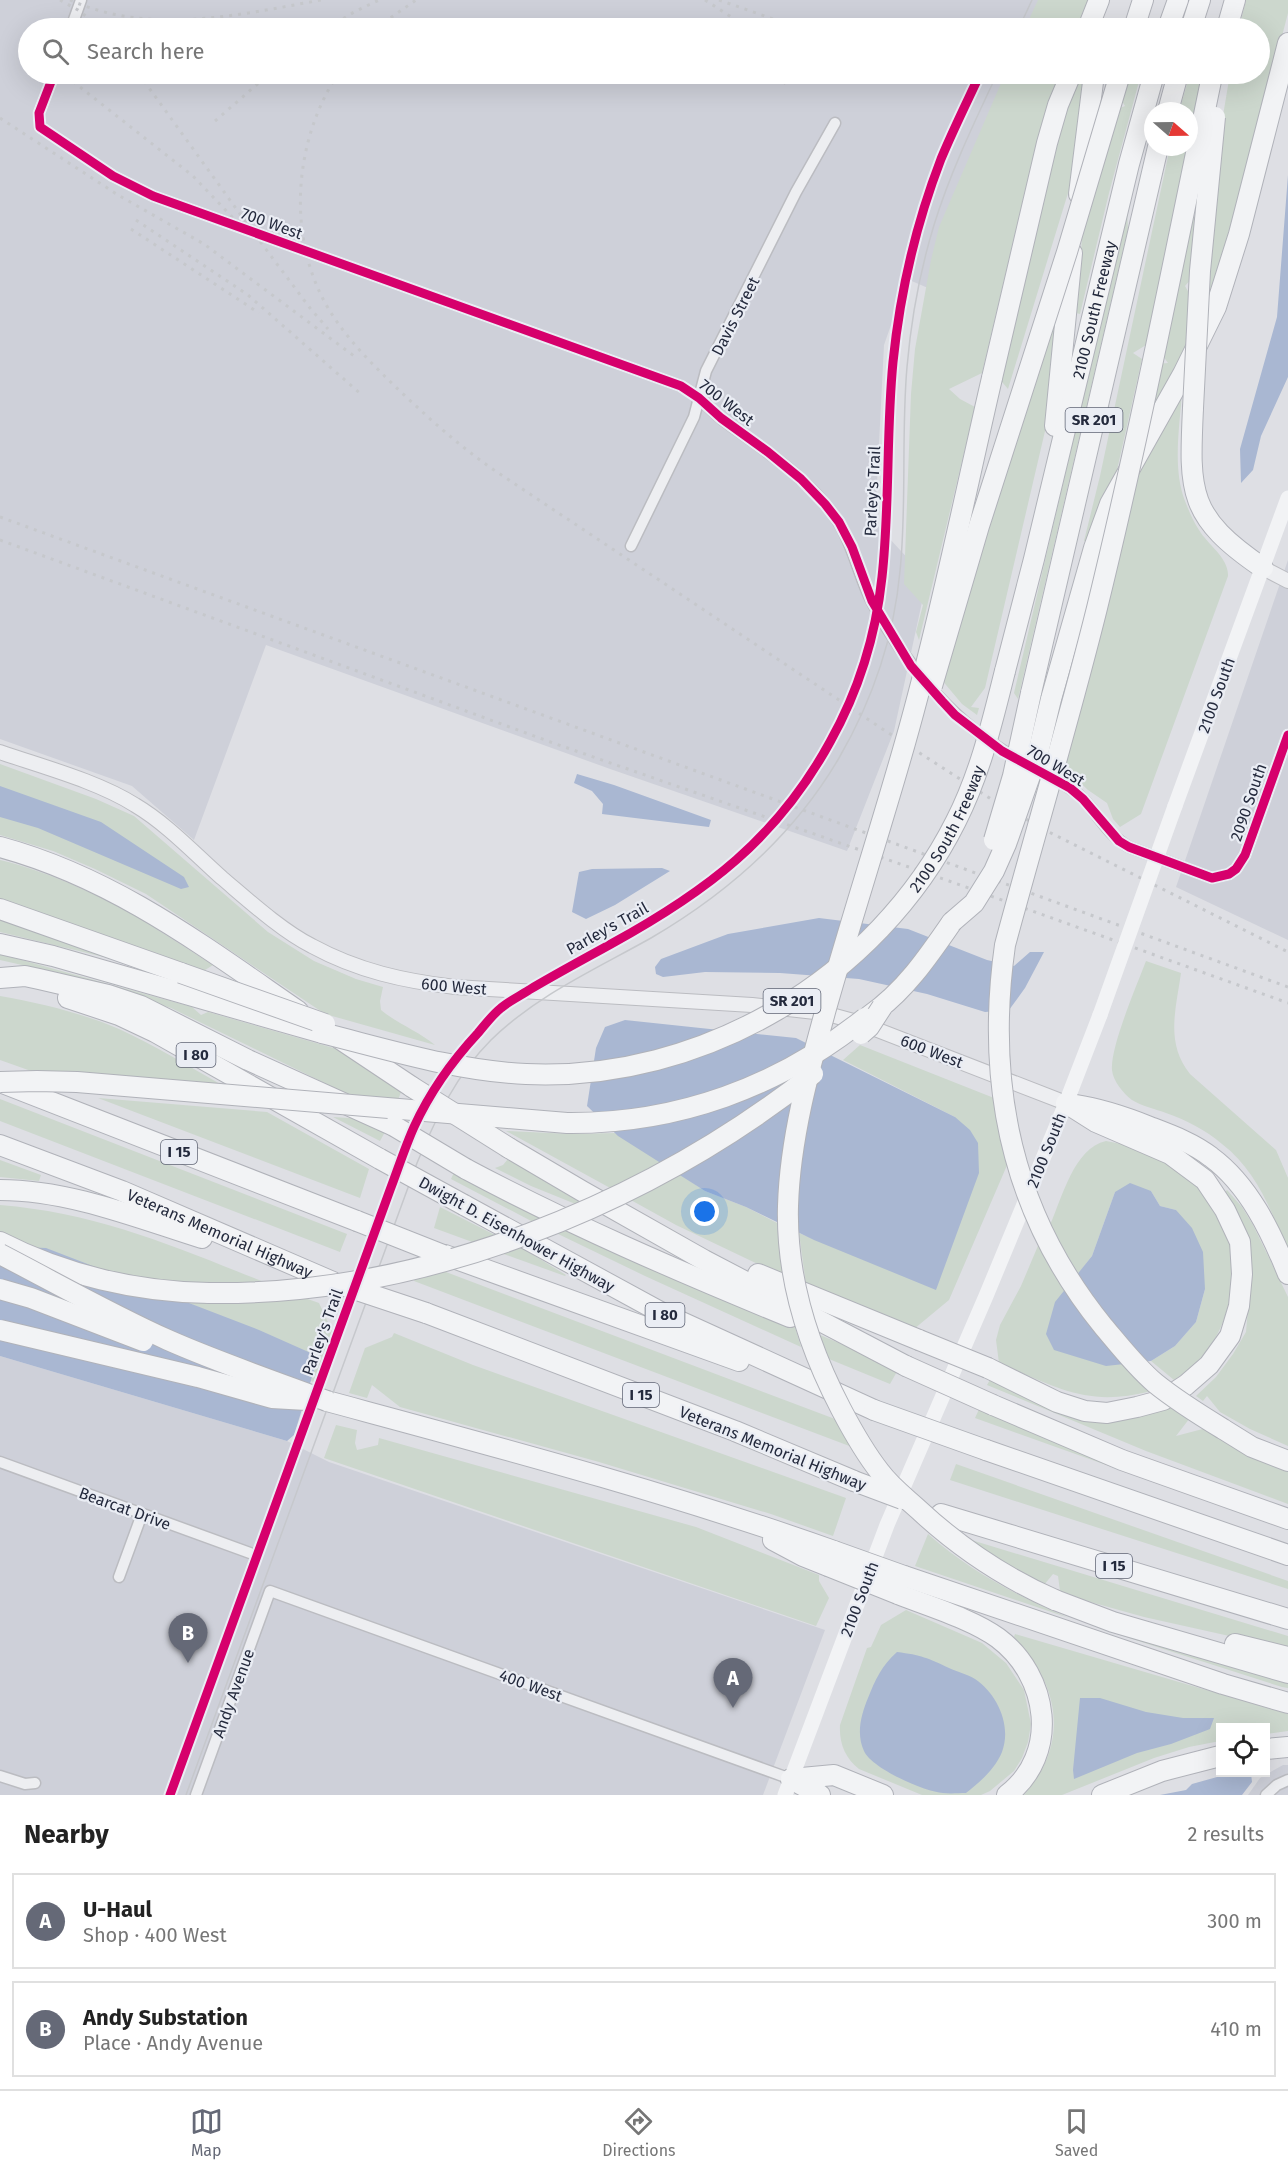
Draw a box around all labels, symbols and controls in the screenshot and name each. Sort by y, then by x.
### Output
search box [18,18,1270,84]
icon: search [39,35,72,68]
text: Search here [87,38,205,65]
north arrow [1144,102,1198,156]
street label: 700 West [238,204,305,243]
street label: 2100 South Freeway [1069,239,1120,381]
street label: Davis Street [707,273,764,359]
street label: 700 West [696,375,758,430]
road number: SR 201 [1066,408,1122,432]
street label: Parley's Trail [861,445,884,537]
street label: 2100 South [1194,655,1239,736]
street label: 700 West [1023,741,1088,790]
street label: 2090 South [1226,761,1271,843]
street label: 2100 South Freeway [906,763,988,896]
street label: Parley's Trail [563,898,652,959]
street label: 600 West [420,974,488,999]
road number: SR 201 [764,989,820,1013]
street label: 600 West [898,1031,966,1072]
road number: I 80 [176,1043,216,1067]
street label: 2100 South [1023,1110,1070,1190]
road number: I 15 [161,1140,197,1164]
street label: Dwight D. Eisenhower Highway [416,1173,618,1296]
street label: Veterans Memorial Highway [124,1185,315,1282]
your location [690,1197,719,1226]
street label: Parley's Trail [298,1286,347,1378]
road number: I 80 [646,1303,684,1327]
road number: I 15 [623,1383,659,1407]
street label: Veterans Memorial Highway [677,1402,869,1495]
street label: Bearcat Drive [76,1483,173,1534]
road number: I 15 [1096,1554,1132,1578]
street label: 2100 South [836,1559,883,1639]
pin: B [168,1614,207,1663]
street label: Andy Avenue [209,1646,258,1740]
pin: A [714,1658,752,1708]
street label: 400 West [497,1665,565,1706]
map controls [1216,1723,1270,1777]
button: locate [1216,1723,1270,1777]
text: Nearby [24,1819,109,1850]
text: 2 results [1187,1822,1264,1846]
text: U-Haul [83,1896,152,1923]
text: A [40,1909,51,1933]
text: 300 m [1207,1909,1262,1933]
text: Shop · 400 West [83,1923,227,1947]
text: Andy Substation [83,2004,248,2031]
text: B [39,2017,52,2041]
text: 410 m [1210,2017,1262,2041]
text: Place · Andy Avenue [83,2031,263,2055]
tab: Map [190,2105,223,2160]
tab: Directions [602,2105,676,2160]
tab: Saved [1055,2105,1098,2160]

